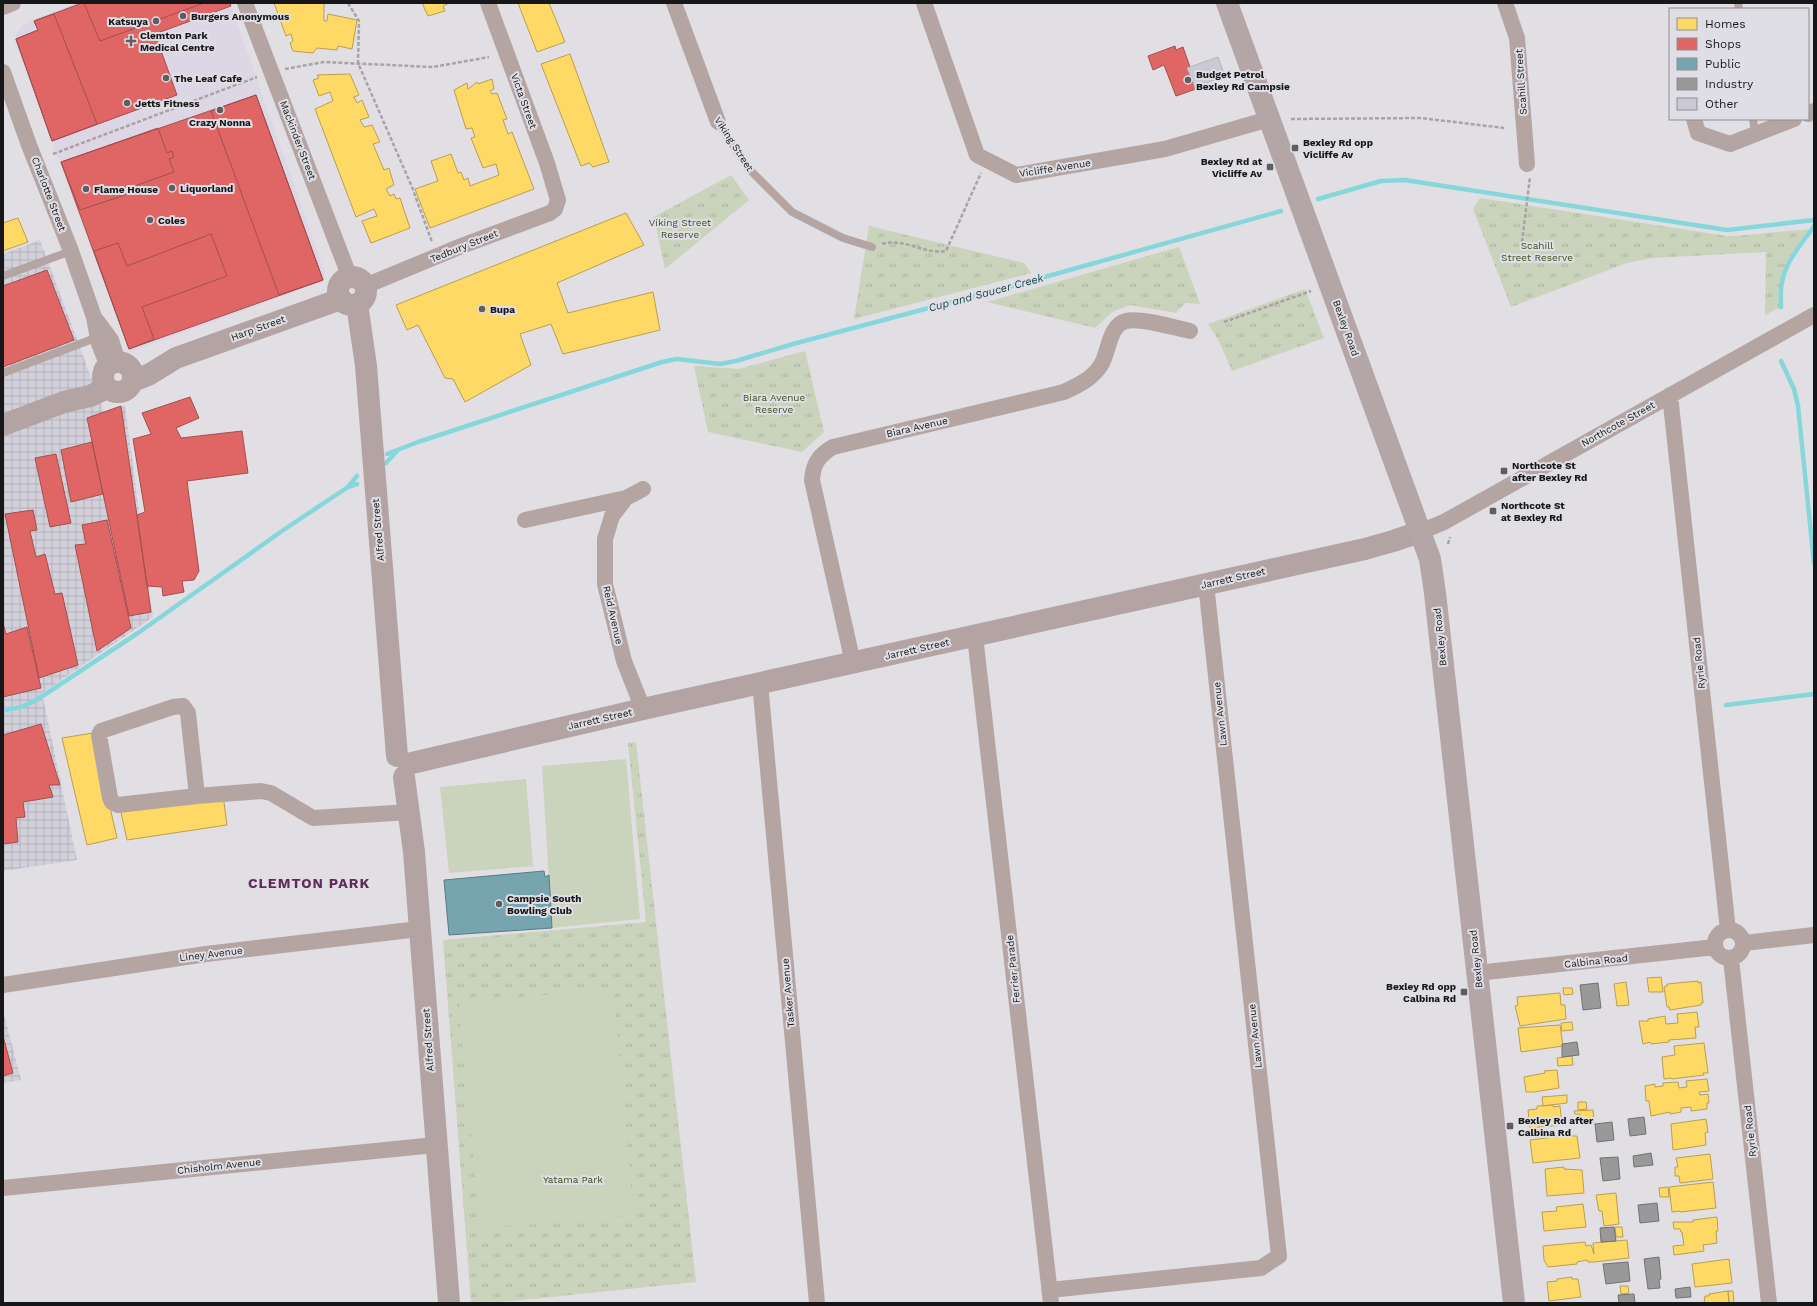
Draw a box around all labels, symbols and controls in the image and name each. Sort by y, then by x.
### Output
legend [1669,8,1809,120]
marker: Burgers Anonymous [178,11,188,21]
place label: Burgers Anonymous [191,11,290,22]
place label: Katsuya [108,16,148,27]
marker: Katsuya [151,16,161,26]
text: Homes [1705,17,1746,31]
place label: Clemton Park Medical Centre [140,30,215,53]
marker: Clemton Park Medical Centre [125,35,137,47]
text: Shops [1705,37,1741,51]
street label: Scahill Street [1513,48,1529,115]
text: Public [1705,57,1741,71]
place label: Budget Petrol Bexley Rd Campsie [1196,69,1290,92]
street label: Victa Street [509,72,539,131]
marker: The Leaf Cafe [161,73,171,83]
place label: The Leaf Cafe [174,73,242,84]
marker: Budget Petrol Bexley Rd Campsie [1183,75,1193,85]
text: Industry [1705,77,1754,91]
text: Other [1705,97,1738,111]
marker: Jetts Fitness [122,98,132,108]
place label: Jetts Fitness [135,98,200,109]
street label: Mackinder Street [278,99,318,182]
marker: Crazy Nonna [215,105,225,115]
street label: Viking Street [712,115,756,174]
place label: Crazy Nonna [189,117,251,128]
place label: Bexley Rd opp Vicliffe Av [1303,137,1373,160]
marker: Bexley Rd opp Vicliffe Av [1290,143,1300,153]
street label: Charlotte Street [30,155,69,234]
place label: Bexley Rd at Vicliffe Av [1201,156,1263,179]
street label: Vicliffe Avenue [1018,157,1092,179]
marker: Bexley Rd at Vicliffe Av [1265,162,1275,172]
marker: Liquorland [167,183,177,193]
place label: Liquorland [180,183,233,194]
marker: Flame House [81,184,91,194]
place label: Flame House [94,184,158,195]
marker: Coles [145,215,155,225]
place label: Coles [158,215,186,226]
park label: Viking Street Reserve [649,217,712,240]
street label: Tedbury Street [429,227,500,265]
park label: Scahill Street Reserve [1501,240,1573,263]
water label: Cup and Saucer Creek [927,271,1046,315]
street label: Bexley Road [1331,299,1361,357]
marker: Bupa [477,304,487,314]
place label: Bupa [490,304,515,315]
street label: Harp Street [229,313,287,343]
park label: Biara Avenue Reserve [743,392,806,415]
street label: Northcote Street [1579,399,1657,449]
street label: Biara Avenue [885,415,949,439]
place label: Northcote St after Bexley Rd [1512,460,1587,483]
marker: Northcote St after Bexley Rd [1499,466,1509,476]
street label: Alfred Street [370,497,386,562]
place label: Northcote St at Bexley Rd [1501,500,1565,523]
marker: Northcote St at Bexley Rd [1488,506,1498,516]
street label: Jarrett Street [1200,565,1267,591]
street label: Reid Avenue [601,585,625,645]
street label: Bexley Road [1431,607,1449,667]
street label: Jarrett Street [884,636,951,662]
street label: Ryrie Road [1691,637,1707,689]
street label: Lawn Avenue [1211,681,1229,747]
street label: Jarrett Street [567,706,634,732]
district label: CLEMTON PARK [248,875,370,891]
place label: Campsie South Bowling Club [507,893,582,916]
marker: Campsie South Bowling Club [494,899,504,909]
street label: Bexley Road [1467,929,1485,989]
street label: Ferrier Parade [1004,934,1022,1004]
street label: Liney Avenue [179,945,243,963]
street label: Calbina Road [1564,952,1628,970]
street label: Tasker Avenue [779,958,797,1028]
place label: Bexley Rd opp Calbina Rd [1386,981,1456,1004]
marker: Bexley Rd opp Calbina Rd [1459,987,1469,997]
street label: Lawn Avenue [1246,1003,1264,1069]
street label: Alfred Street [420,1007,436,1072]
street label: Ryrie Road [1742,1105,1758,1157]
place label: Bexley Rd after Calbina Rd [1518,1115,1594,1138]
marker: Bexley Rd after Calbina Rd [1505,1121,1515,1131]
street label: Chisholm Avenue [177,1156,262,1176]
park label: Yatama Park [543,1174,603,1185]

